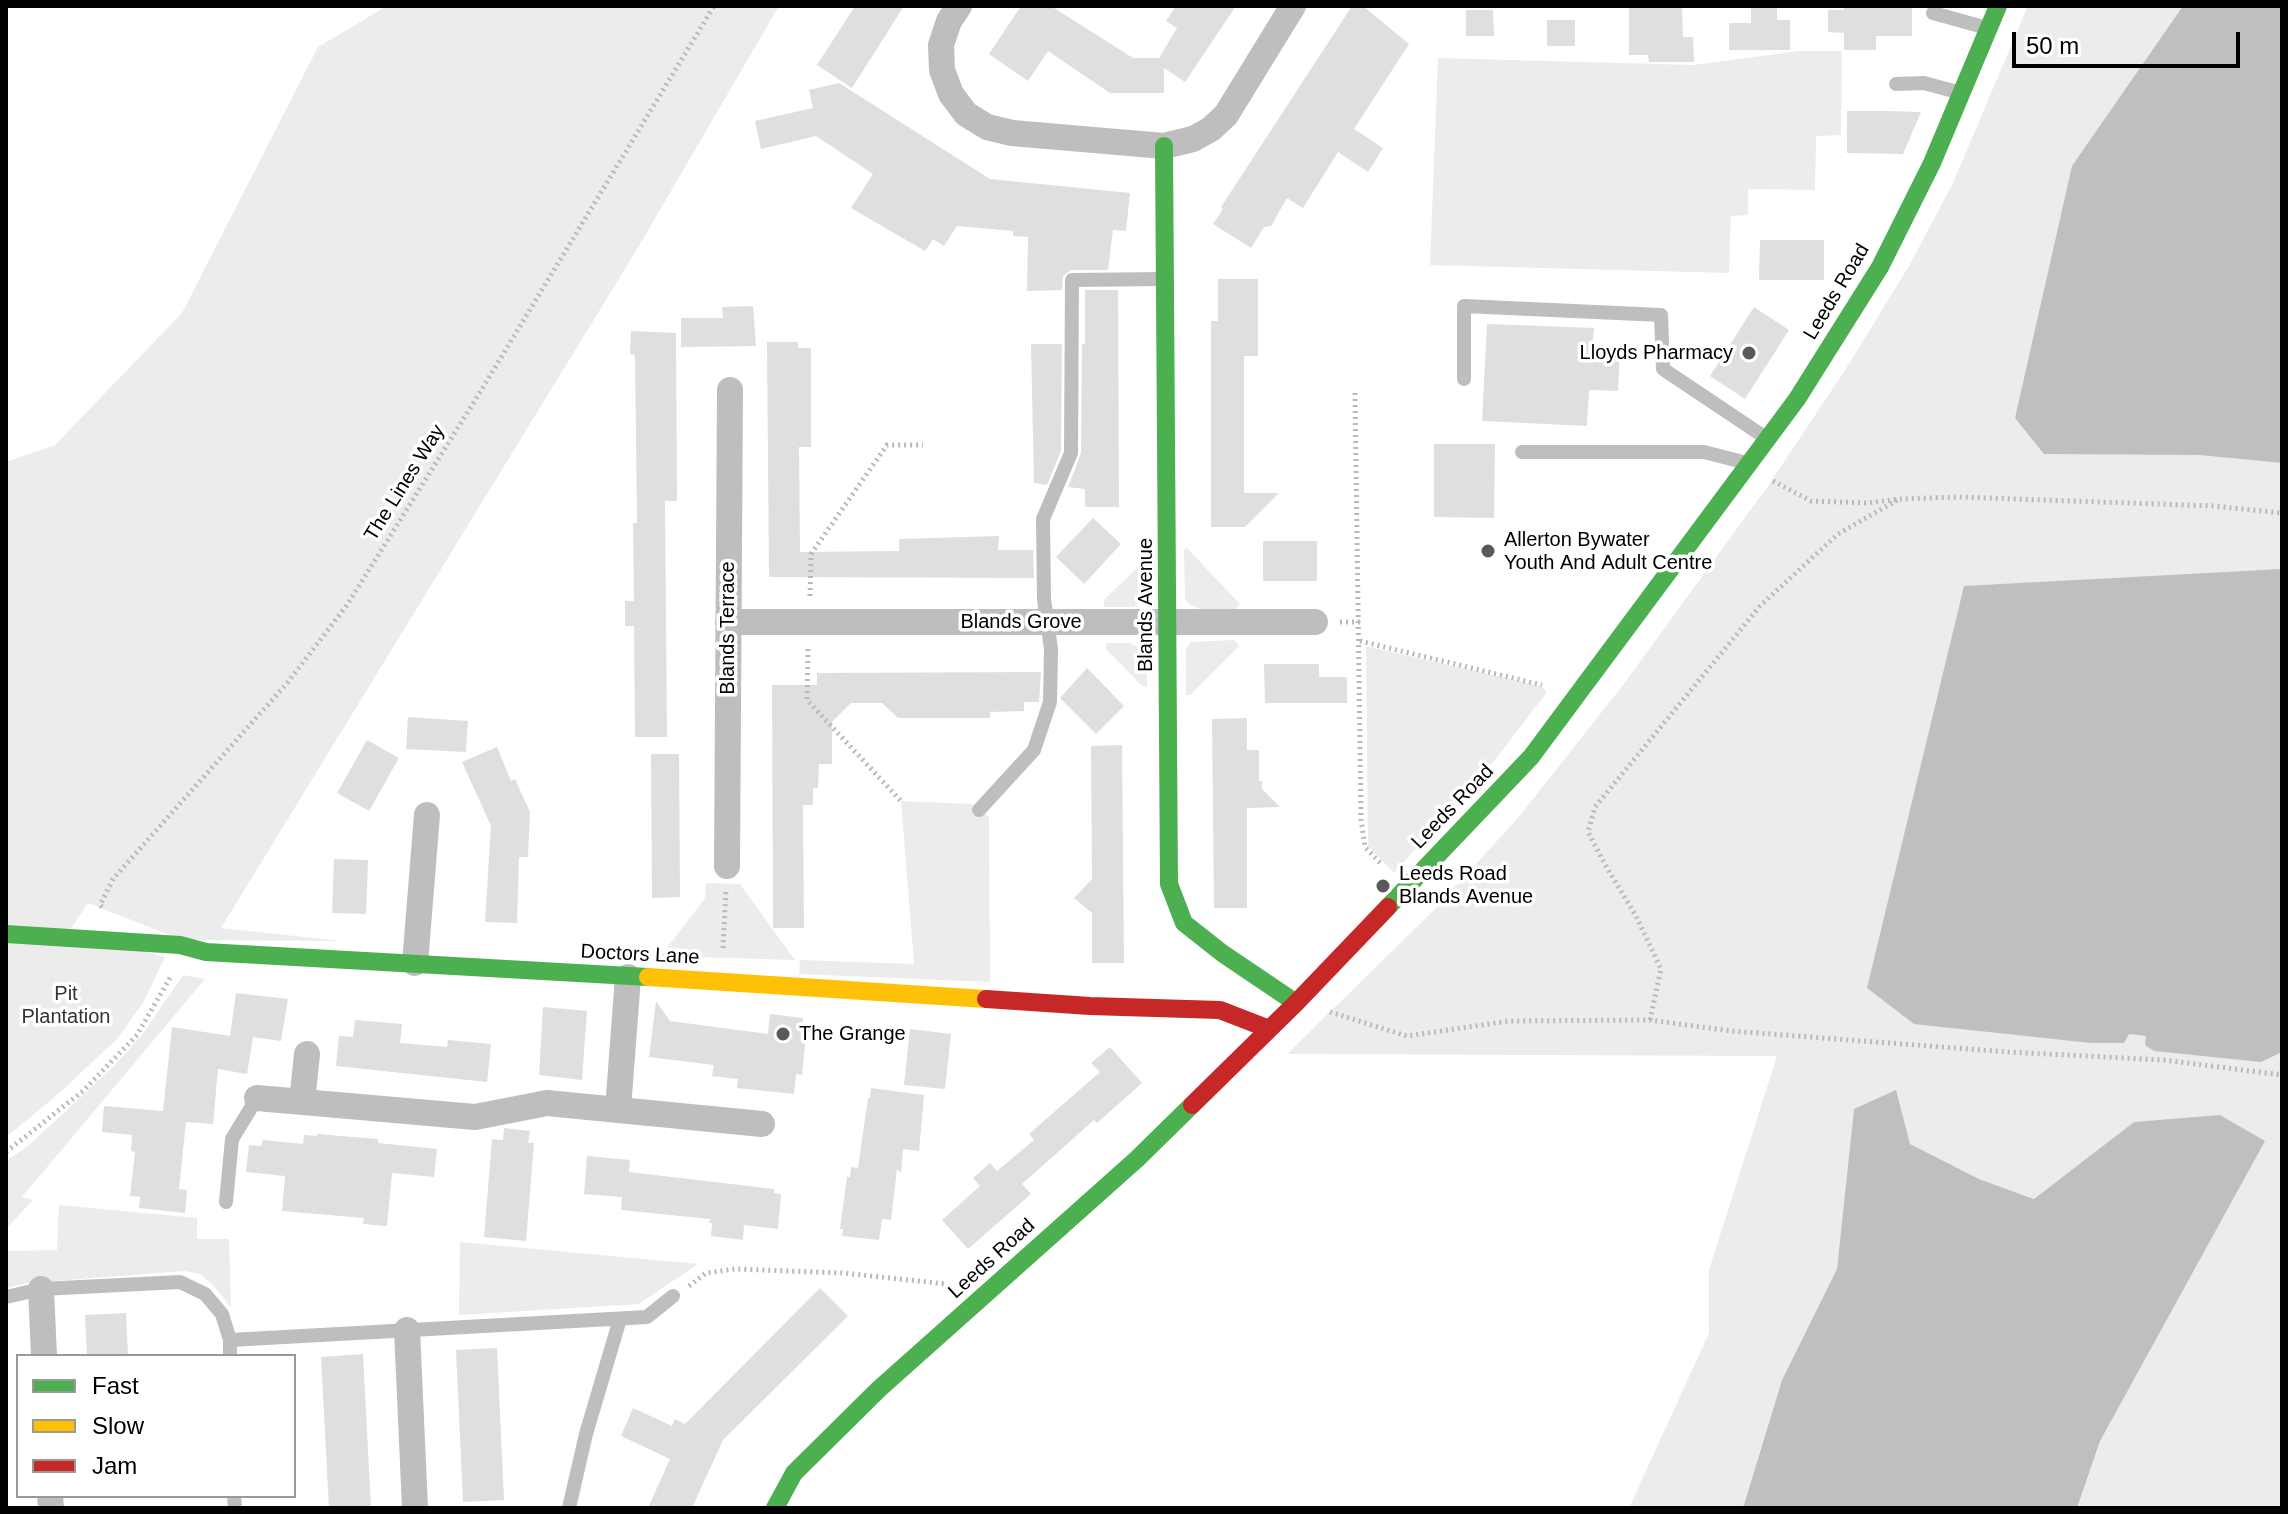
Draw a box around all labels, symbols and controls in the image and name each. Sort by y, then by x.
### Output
scale bar [2016,16,2244,66]
text: 50 m [2026,32,2079,59]
street label: Leeds Road [1799,240,1875,344]
place label: Lloyds Pharmacy [1580,341,1733,365]
marker: Lloyds Pharmacy [1740,344,1758,362]
street label: The Lines Way [360,420,450,546]
place label: Allerton Bywater Youth And Adult Centre [1504,528,1712,575]
street label: Blands Avenue [1134,538,1158,672]
marker: Allerton Bywater Youth And Adult Centre [1479,542,1497,560]
street label: Blands Terrace [716,561,740,695]
street label: Blands Grove [960,610,1082,634]
street label: Leeds Road [1407,760,1499,854]
place label: Leeds Road Blands Avenue [1399,862,1533,909]
marker: Leeds Road Blands Avenue [1374,877,1392,895]
street label: Doctors Lane [580,940,700,970]
park label: Pit Plantation [22,982,110,1029]
place label: The Grange [799,1022,906,1046]
marker: The Grange [774,1025,792,1043]
street label: Leeds Road [944,1214,1040,1304]
legend [16,1354,296,1498]
text: Fast [92,1372,139,1399]
text: Slow [92,1412,144,1439]
text: Jam [92,1452,137,1479]

